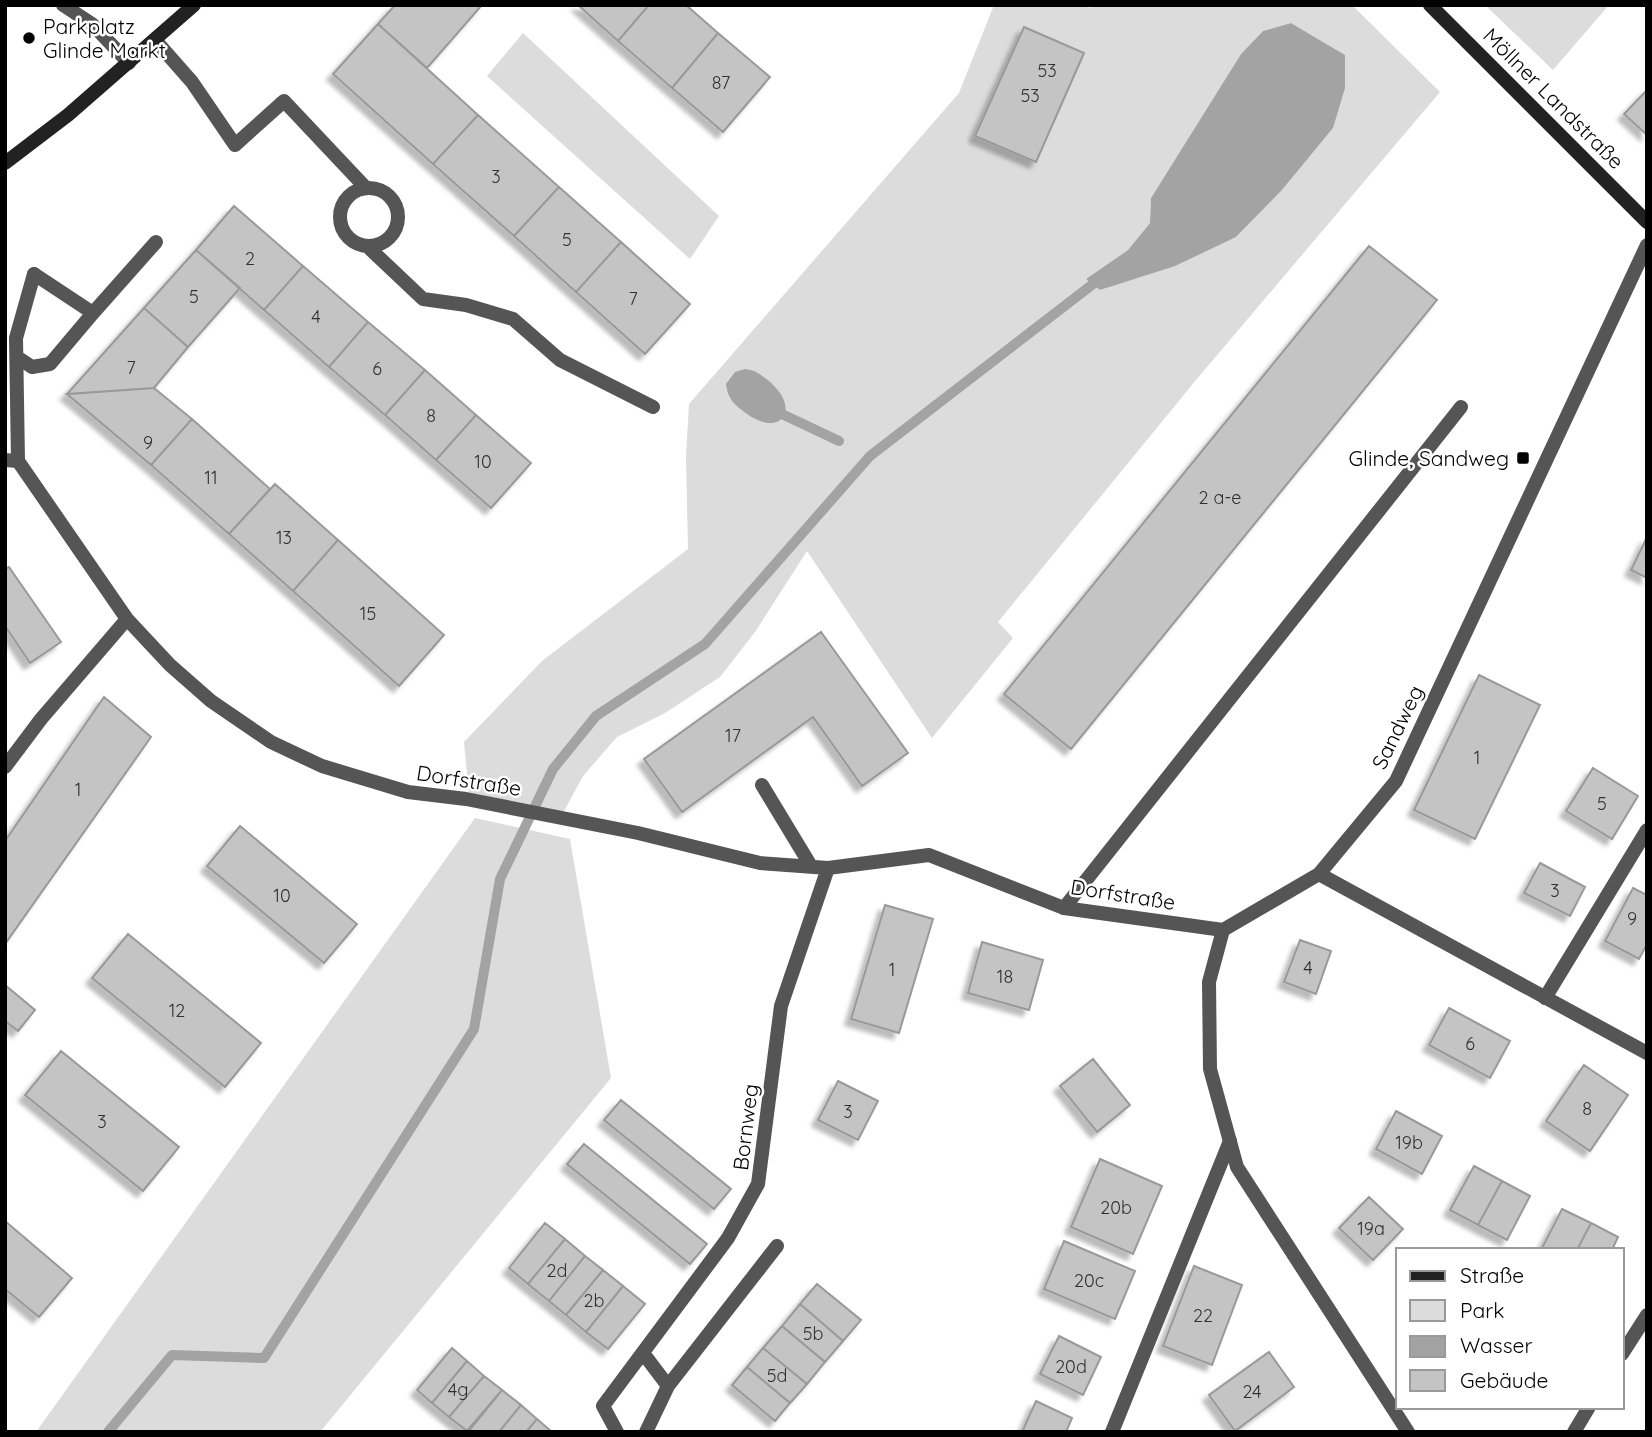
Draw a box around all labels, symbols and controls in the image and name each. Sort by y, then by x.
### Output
place label: Parkplatz Glinde Markt [43,13,166,63]
street label: Möllner Landstraße [1478,22,1630,174]
marker: Parkplatz Glinde Markt [21,30,37,46]
house number: 53 [1037,59,1057,82]
house number: 87 [712,71,730,94]
house number: 53 [1020,84,1040,107]
house number: 3 [491,165,501,188]
house number: 5 [562,228,572,251]
house number: 2 [245,247,255,270]
house number: 5 [189,285,199,308]
house number: 7 [628,287,638,310]
house number: 4 [311,305,321,328]
house number: 7 [126,356,136,379]
house number: 6 [372,357,382,380]
house number: 8 [426,404,436,427]
house number: 9 [143,431,153,454]
place label: Glinde, Sandweg [1348,445,1509,471]
house number: 10 [474,450,492,473]
marker: Glinde, Sandweg [1515,450,1531,466]
house number: 11 [204,466,218,489]
house number: 2 a-e [1199,486,1241,509]
house number: 13 [276,526,292,549]
house number: 15 [360,602,376,625]
street label: Sandweg [1366,681,1428,773]
house number: 17 [725,724,741,747]
house number: 1 [1474,746,1480,769]
street label: Dorfstraße [415,759,523,801]
house number: 1 [75,778,81,801]
house number: 5 [1597,792,1607,815]
street label: Dorfstraße [1069,873,1177,915]
house number: 3 [1550,879,1560,902]
house number: 10 [273,884,291,907]
house number: 9 [1627,907,1637,930]
house number: 4 [1303,956,1313,979]
house number: 1 [889,958,895,981]
house number: 18 [997,965,1013,988]
house number: 12 [169,999,185,1022]
house number: 6 [1465,1032,1475,1055]
street label: Bornweg [727,1082,763,1172]
house number: 8 [1582,1097,1592,1120]
house number: 3 [843,1100,853,1123]
house number: 3 [97,1110,107,1133]
house number: 19b [1395,1131,1423,1154]
house number: 20b [1100,1196,1132,1219]
house number: 19a [1357,1217,1385,1240]
legend [1396,1248,1624,1409]
house number: 2d [547,1259,567,1282]
text: Straße [1460,1262,1524,1288]
house number: 20c [1074,1269,1104,1292]
house number: 2b [584,1289,605,1312]
text: Park [1460,1297,1504,1323]
house number: 22 [1193,1304,1213,1327]
house number: 5b [803,1322,823,1345]
text: Wasser [1460,1332,1532,1358]
house number: 20d [1055,1355,1087,1378]
house number: 5d [767,1364,787,1387]
text: Gebäude [1460,1367,1548,1393]
house number: 4g [448,1378,468,1401]
house number: 24 [1242,1380,1262,1403]

